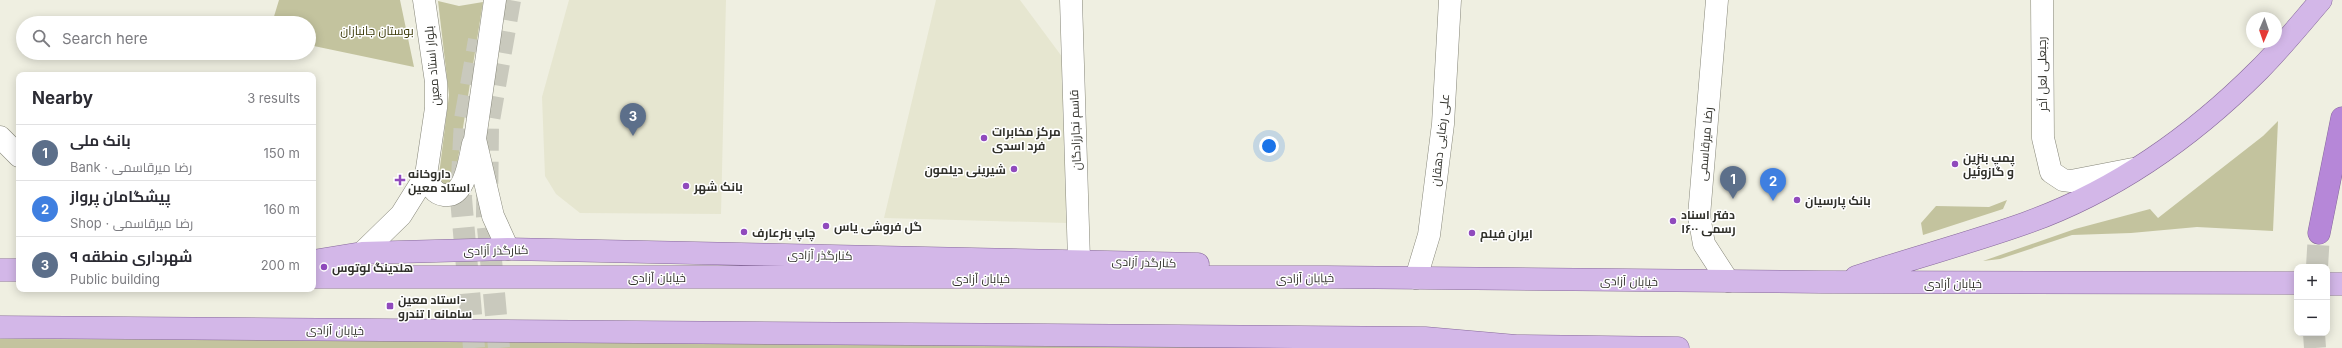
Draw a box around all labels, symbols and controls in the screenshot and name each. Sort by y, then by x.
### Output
north arrow [2246,12,2282,48]
search box [16,16,316,60]
park label: بوستان جانبازان [340,23,414,38]
street label: بلوار استاد معین [421,25,443,107]
icon: search [30,27,52,49]
text: Search here [62,29,148,48]
street label: رجبعلی لعل آخر [2034,36,2050,113]
text: Nearby [32,88,93,108]
street label: قاسم نجارزادگان [1066,89,1085,171]
text: 3 results [247,90,300,106]
street label: علی رضایی دهقان [1428,93,1452,187]
pin: 3 [620,103,646,136]
street label: رضا میرقاسمی [1694,106,1716,182]
place label: مرکز مخابرات فرد اسدی [992,124,1061,154]
text: بانک ملی [70,131,131,150]
marker: مرکز مخابرات فرد اسدی [979,133,989,143]
your location [1259,136,1279,156]
text: 1 [42,145,48,161]
text: 150 m [264,145,300,161]
place label: پمپ بنزین و گازوئیل [1963,150,2015,180]
text: Bank · رضا میرقاسمی [70,159,192,175]
marker: پمپ بنزین و گازوئیل [1950,159,1960,169]
place label: شیرینی دیلمون [924,162,1006,178]
marker: شیرینی دیلمون [1009,164,1019,174]
place label: داروخانه استاد معین [408,166,470,196]
pin: 1 [1720,166,1746,199]
pin: 2 [1760,168,1786,201]
marker: داروخانه استاد معین [395,175,405,185]
place label: بانک شهر [693,179,743,195]
marker: بانک شهر [681,181,691,191]
text: پیشگامان پرواز [70,187,171,206]
place label: بانک پارسیان [1805,193,1871,210]
marker: بانک پارسیان [1792,195,1802,205]
text: 2 [41,201,49,217]
text: 160 m [263,201,300,217]
place label: دفتر اسناد رسمی ۱۶۰۰ [1681,207,1736,237]
text: Shop · رضا میرقاسمی [70,215,193,231]
marker: دفتر اسناد رسمی ۱۶۰۰ [1668,216,1678,226]
place label: گل فروشی یاس [834,219,922,235]
marker: گل فروشی یاس [821,221,831,231]
place label: چاپ بنرعارف [752,225,816,242]
place label: ایران فیلم [1480,226,1533,242]
marker: چاپ بنرعارف [739,227,749,237]
marker: ایران فیلم [1467,228,1477,238]
street label: کنارگذر آزادی [463,242,529,258]
text: شهرداری منطقه ۹ [70,247,192,266]
street label: کنارگذر آزادی [787,247,853,263]
street label: کنارگذر آزادی [1111,253,1177,271]
text: 3 [41,257,49,273]
text: 200 m [261,257,300,273]
place label: هلدینگ لوتوس [332,260,413,276]
marker: هلدینگ لوتوس [319,262,329,272]
map controls [2294,264,2330,336]
button: + [2294,264,2330,300]
street label: خیابان آزادی [628,270,686,285]
street label: خیابان آزادی [1276,270,1334,286]
text: Public building [70,271,160,287]
street label: خیابان آزادی [952,271,1010,286]
street label: خیابان آزادی [1600,273,1658,289]
street label: خیابان آزادی [1924,276,1982,291]
place label: استاد معین- سامانه ۱ تندرو [398,292,472,322]
button: − [2294,300,2330,336]
marker: استاد معین- سامانه ۱ تندرو [385,301,395,311]
street label: خیابان آزادی [306,322,364,338]

